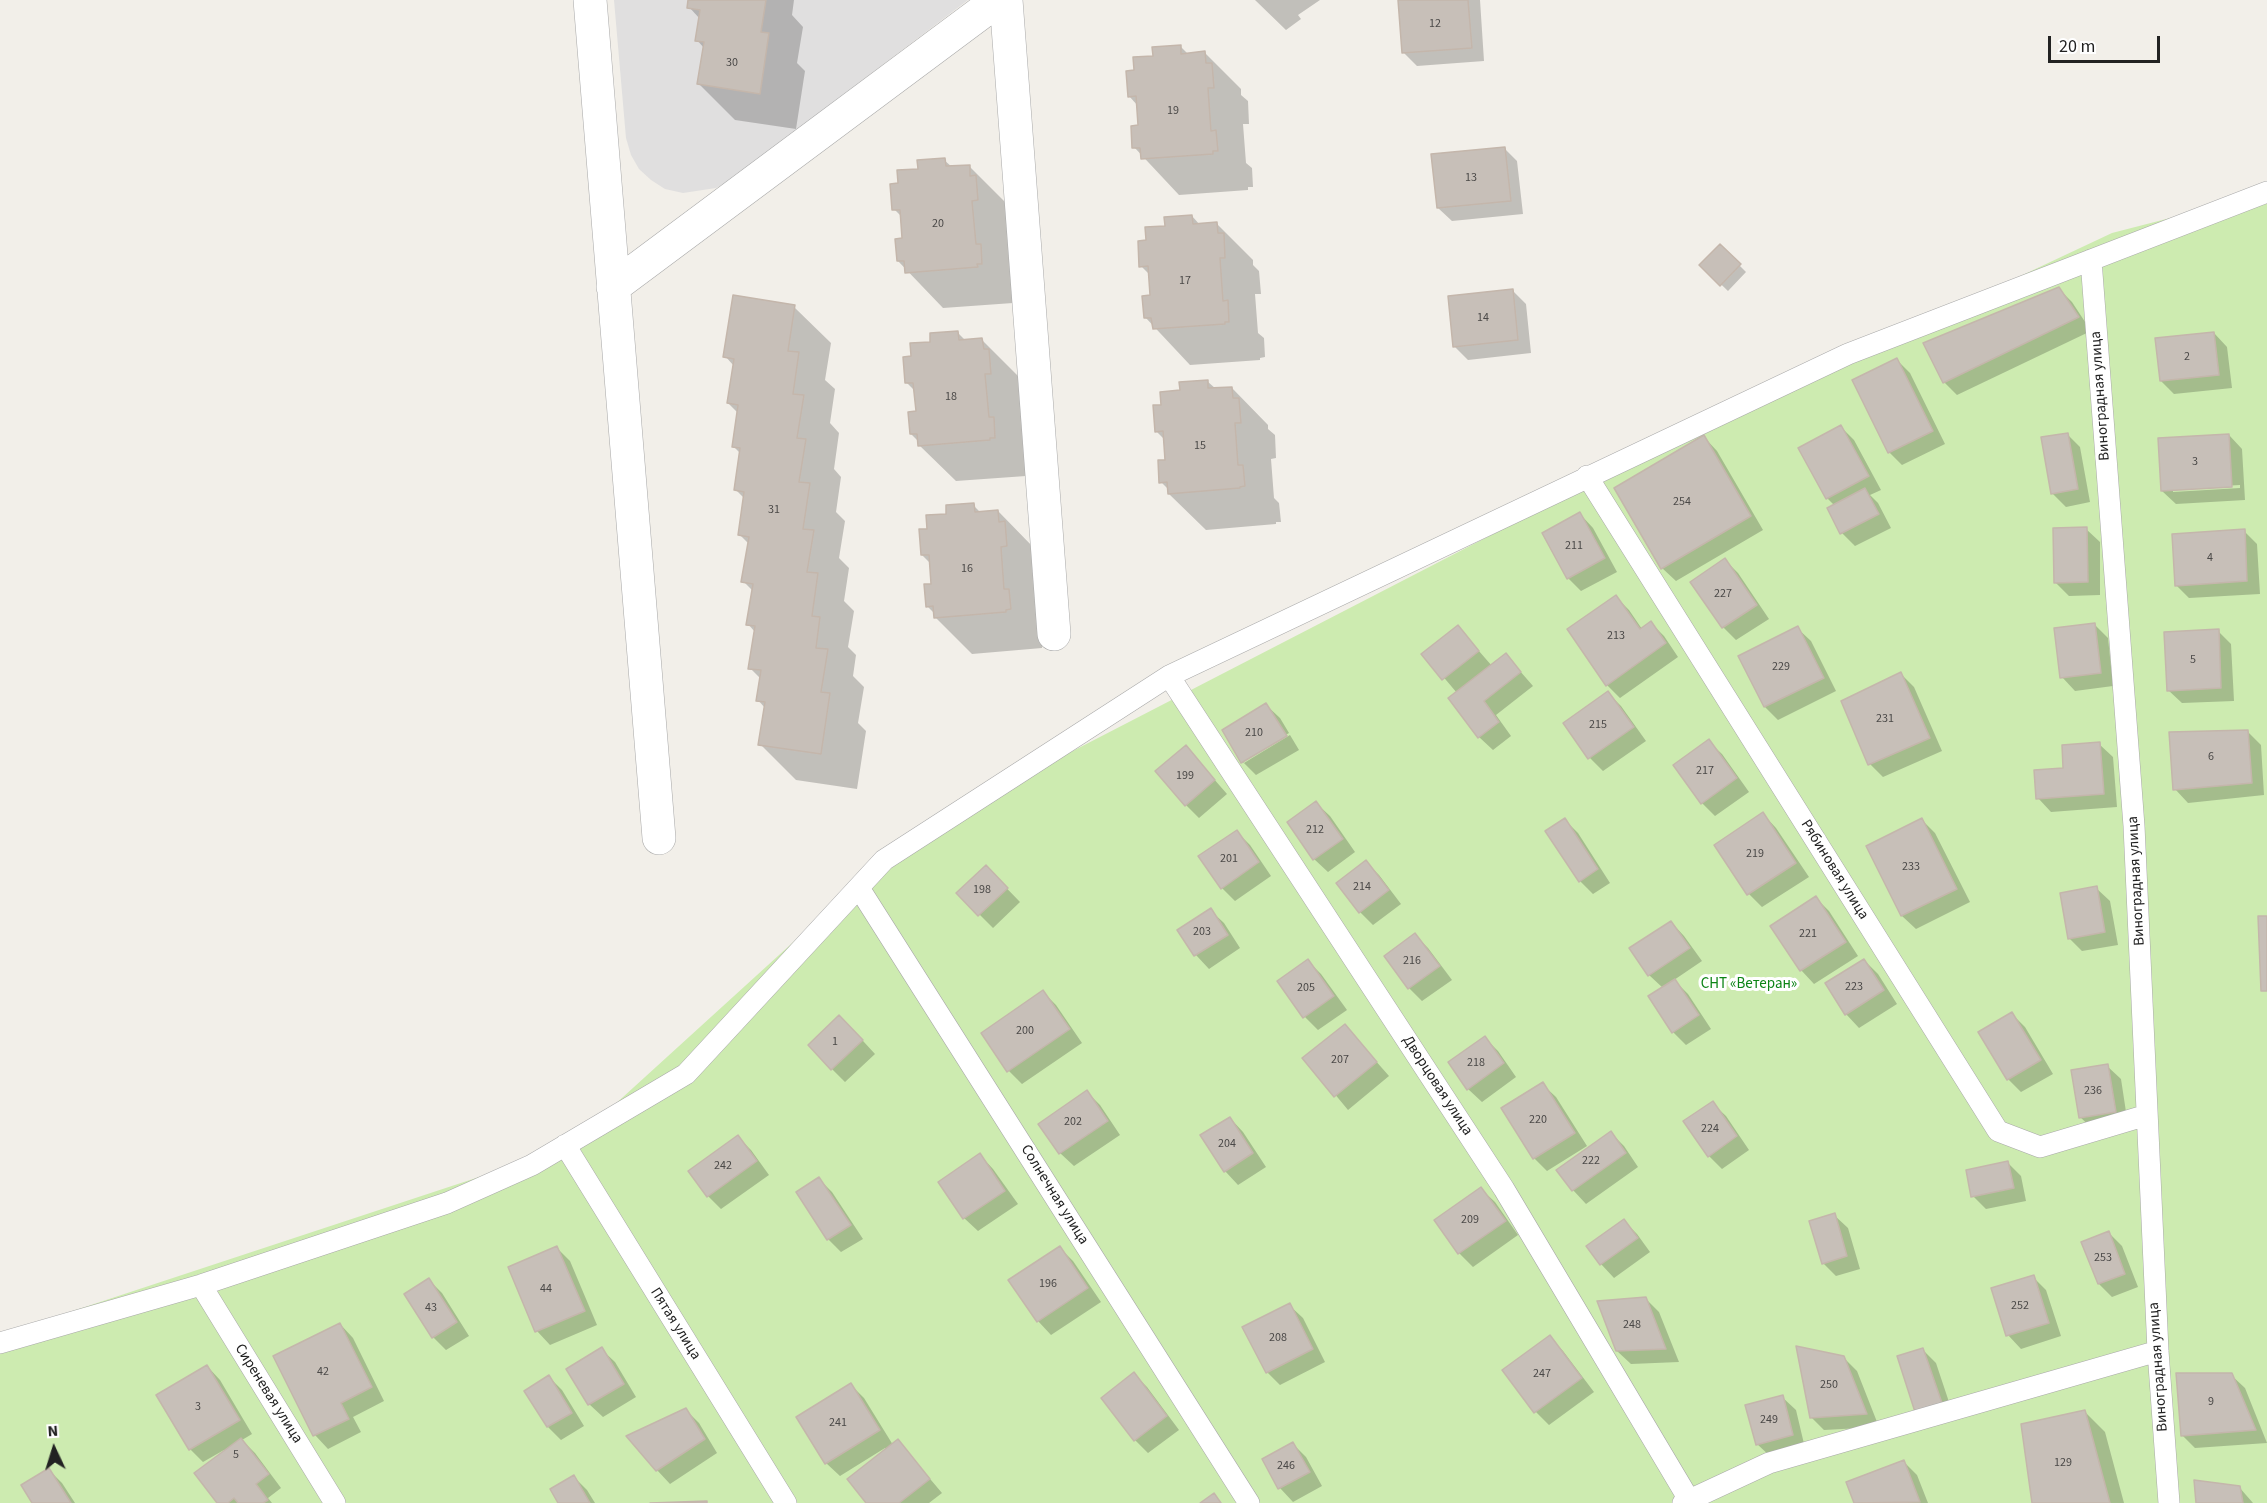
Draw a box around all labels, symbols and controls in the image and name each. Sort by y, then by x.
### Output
house number: 12 [1429,17,1441,31]
scale bar [2051,24,2164,62]
text: 20 m [2059,34,2095,59]
house number: 30 [726,56,738,70]
house number: 19 [1167,104,1179,118]
house number: 13 [1465,171,1477,185]
house number: 20 [932,217,944,231]
house number: 17 [1179,274,1191,288]
house number: 14 [1477,311,1489,325]
street label: Виноградная улица [2087,331,2115,461]
house number: 2 [2184,350,2190,364]
house number: 18 [945,390,957,404]
house number: 15 [1194,439,1206,453]
house number: 3 [2192,455,2198,469]
house number: 254 [1673,495,1691,509]
house number: 31 [768,503,780,517]
house number: 211 [1565,539,1583,553]
house number: 4 [2207,551,2213,565]
house number: 16 [961,562,973,576]
house number: 227 [1714,587,1732,601]
house number: 213 [1607,629,1625,643]
house number: 5 [2190,653,2196,667]
house number: 229 [1772,660,1790,674]
house number: 231 [1876,712,1894,726]
house number: 215 [1589,718,1607,732]
house number: 210 [1245,726,1263,740]
house number: 6 [2208,750,2214,764]
house number: 217 [1696,764,1714,778]
house number: 199 [1176,769,1194,783]
street label: Виноградная улица [2125,816,2149,946]
street label: Рябиновая улица [1796,817,1872,923]
house number: 212 [1306,823,1324,837]
house number: 219 [1746,847,1764,861]
house number: 201 [1220,852,1238,866]
house number: 233 [1902,860,1920,874]
house number: 214 [1353,880,1371,894]
house number: 198 [973,883,991,897]
house number: 203 [1193,925,1211,939]
house number: 221 [1799,927,1817,941]
house number: 216 [1403,954,1421,968]
park label: СНТ «Ветеран» [1701,976,1797,994]
house number: 223 [1845,980,1863,994]
house number: 205 [1297,981,1315,995]
house number: 200 [1016,1024,1034,1038]
street label: Дворцовая улица [1398,1033,1476,1139]
house number: 1 [832,1035,838,1049]
house number: 207 [1331,1053,1349,1067]
house number: 218 [1467,1056,1485,1070]
house number: 236 [2084,1084,2102,1098]
house number: 220 [1529,1113,1547,1127]
house number: 202 [1064,1115,1082,1129]
house number: 224 [1701,1122,1719,1136]
house number: 204 [1218,1137,1236,1151]
street label: Солнечная улица [1016,1142,1092,1248]
house number: 222 [1582,1154,1600,1168]
house number: 242 [714,1159,732,1173]
house number: 209 [1461,1213,1479,1227]
house number: 253 [2094,1251,2112,1265]
house number: 196 [1039,1277,1057,1291]
house number: 44 [540,1282,552,1296]
street label: Пятая улица [646,1285,704,1363]
house number: 252 [2011,1299,2029,1313]
house number: 43 [425,1301,437,1315]
street label: Виноградная улица [2145,1302,2173,1432]
house number: 248 [1623,1318,1641,1332]
house number: 208 [1269,1331,1287,1345]
street label: Сиреневая улица [230,1341,306,1447]
house number: 42 [317,1365,329,1379]
house number: 247 [1533,1367,1551,1381]
house number: 250 [1820,1378,1838,1392]
house number: 9 [2208,1395,2214,1409]
house number: 3 [195,1400,201,1414]
house number: 249 [1760,1413,1778,1427]
house number: 241 [829,1416,847,1430]
north arrow [24,1419,84,1479]
text: N [47,1420,59,1442]
house number: 5 [233,1448,239,1462]
house number: 129 [2054,1456,2072,1470]
house number: 246 [1277,1459,1295,1473]

